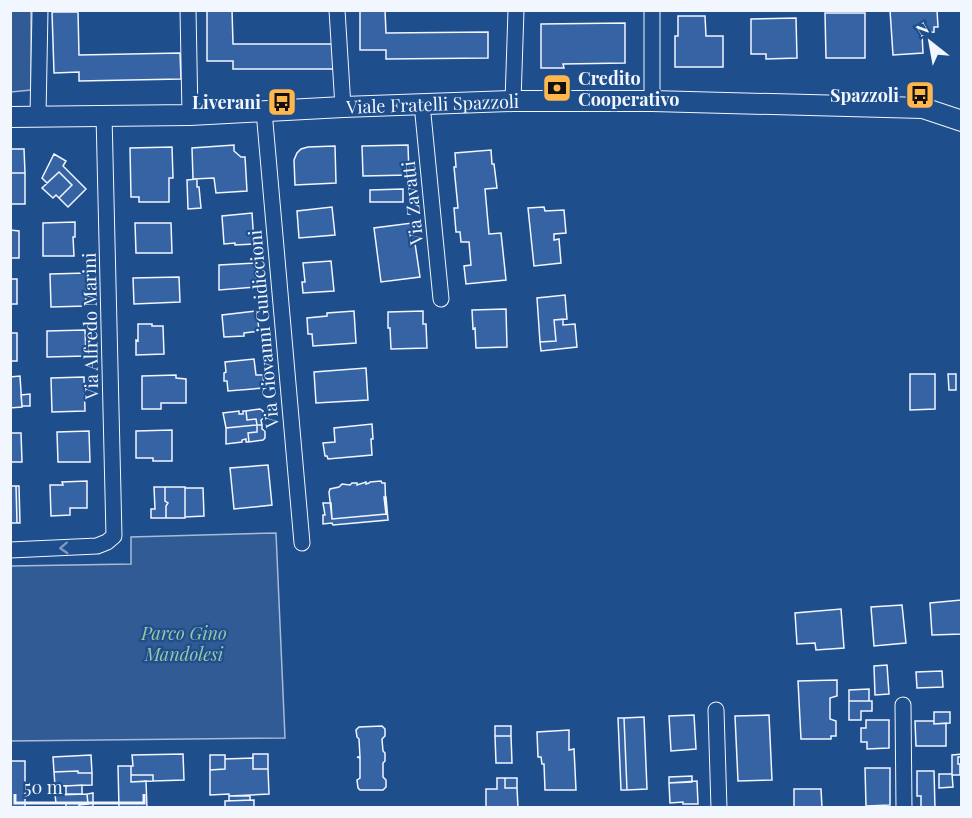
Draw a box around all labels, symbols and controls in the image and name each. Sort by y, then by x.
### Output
north arrow [900,12,960,72]
text: N [912,17,933,41]
place label: Credito Cooperativo [578,66,680,111]
bank icon: Credito Cooperativo [541,72,573,104]
bus stop icon: Spazzoli [904,79,936,111]
place label: Spazzoli [830,83,899,107]
bus stop icon: Liverani [266,86,298,118]
street label: Viale Fratelli Spazzoli [345,89,519,119]
place label: Liverani [192,90,261,114]
street label: Via Zavatti [396,160,428,247]
street label: Via Giovanni Guidiccioni [242,229,284,430]
street label: Via Alfredo Marini [77,252,103,401]
one-way arrow [60,542,69,555]
park label: Parco Gino Mandolesi [140,621,227,666]
scale bar [15,767,144,805]
text: 50 m [24,775,63,799]

